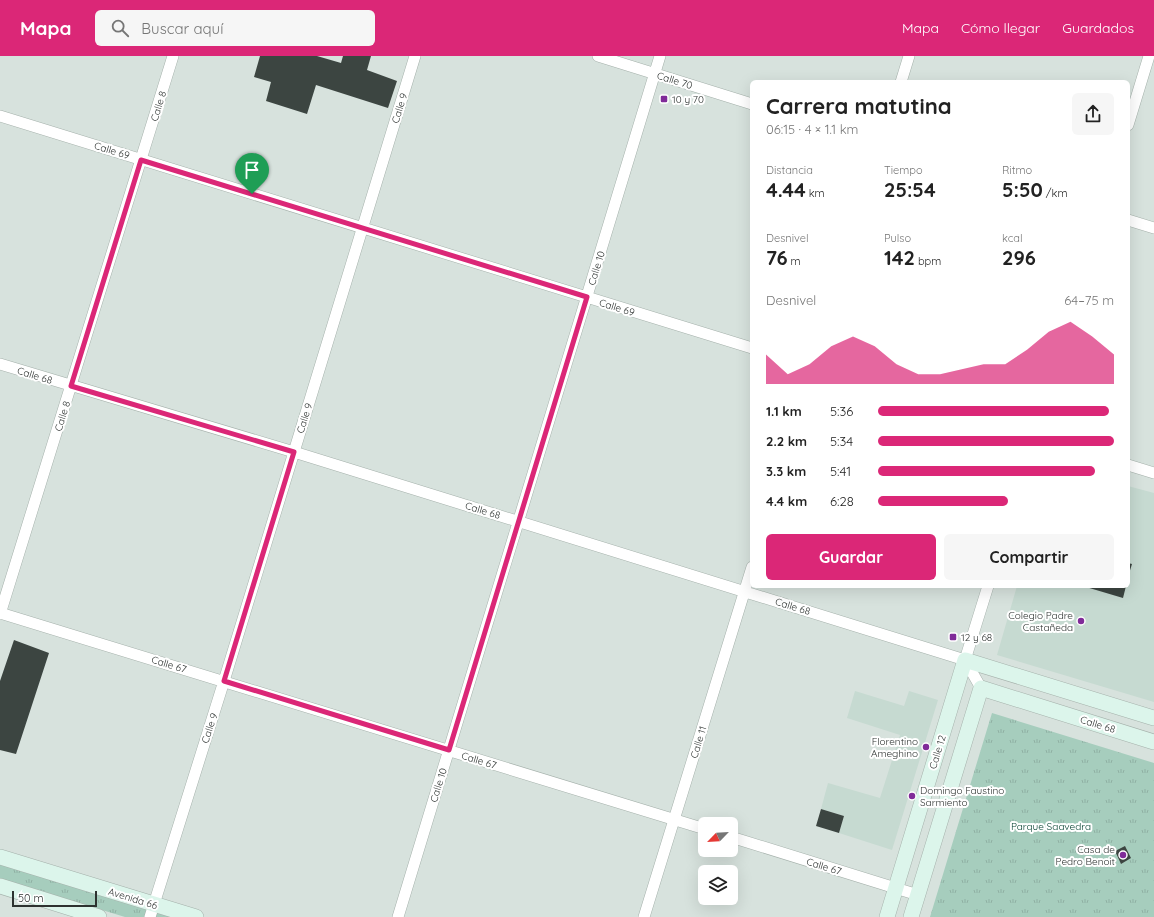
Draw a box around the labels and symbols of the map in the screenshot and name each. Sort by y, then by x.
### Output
street label: Calle 70 [655,69,694,92]
street label: Calle 8 [148,89,169,123]
street label: Calle 9 [389,91,410,125]
place label: 10 y 70 [672,93,704,106]
marker: 10 y 70 [659,94,669,104]
street label: Calle 69 [93,139,132,162]
pin [235,153,269,194]
street label: Calle 10 [585,249,608,287]
street label: Calle 69 [598,296,637,319]
street label: Calle 68 [16,364,54,387]
street label: Calle 8 [52,399,73,433]
street label: Calle 9 [294,401,315,435]
street label: Calle 68 [464,499,502,522]
street label: Calle 68 [774,595,812,618]
place label: Colegio Padre Castañeda [1008,609,1073,634]
marker: Colegio Padre Castañeda [1076,616,1086,626]
place label: 12 y 68 [961,631,992,644]
marker: 12 y 68 [948,632,958,642]
street label: Calle 67 [150,653,188,676]
street label: Calle 9 [198,711,221,745]
street label: Calle 68 [1079,713,1117,736]
street label: Calle 11 [687,725,709,760]
street label: Calle 12 [926,733,949,771]
place label: Florentino Ameghino [871,735,918,760]
marker: Florentino Ameghino [921,742,931,752]
street label: Calle 67 [460,749,498,772]
street label: Calle 10 [427,766,450,804]
place label: Domingo Faustino Sarmiento [920,784,1004,809]
marker: Domingo Faustino Sarmiento [907,791,917,801]
north arrow [698,817,738,857]
park label: Parque Saavedra [1011,820,1091,833]
place label: Casa de Pedro Benoit [1056,843,1116,868]
marker: Casa de Pedro Benoit [1118,850,1128,860]
street label: Calle 67 [805,855,843,878]
street label: Avenida 66 [107,885,160,912]
scale bar [12,889,97,908]

